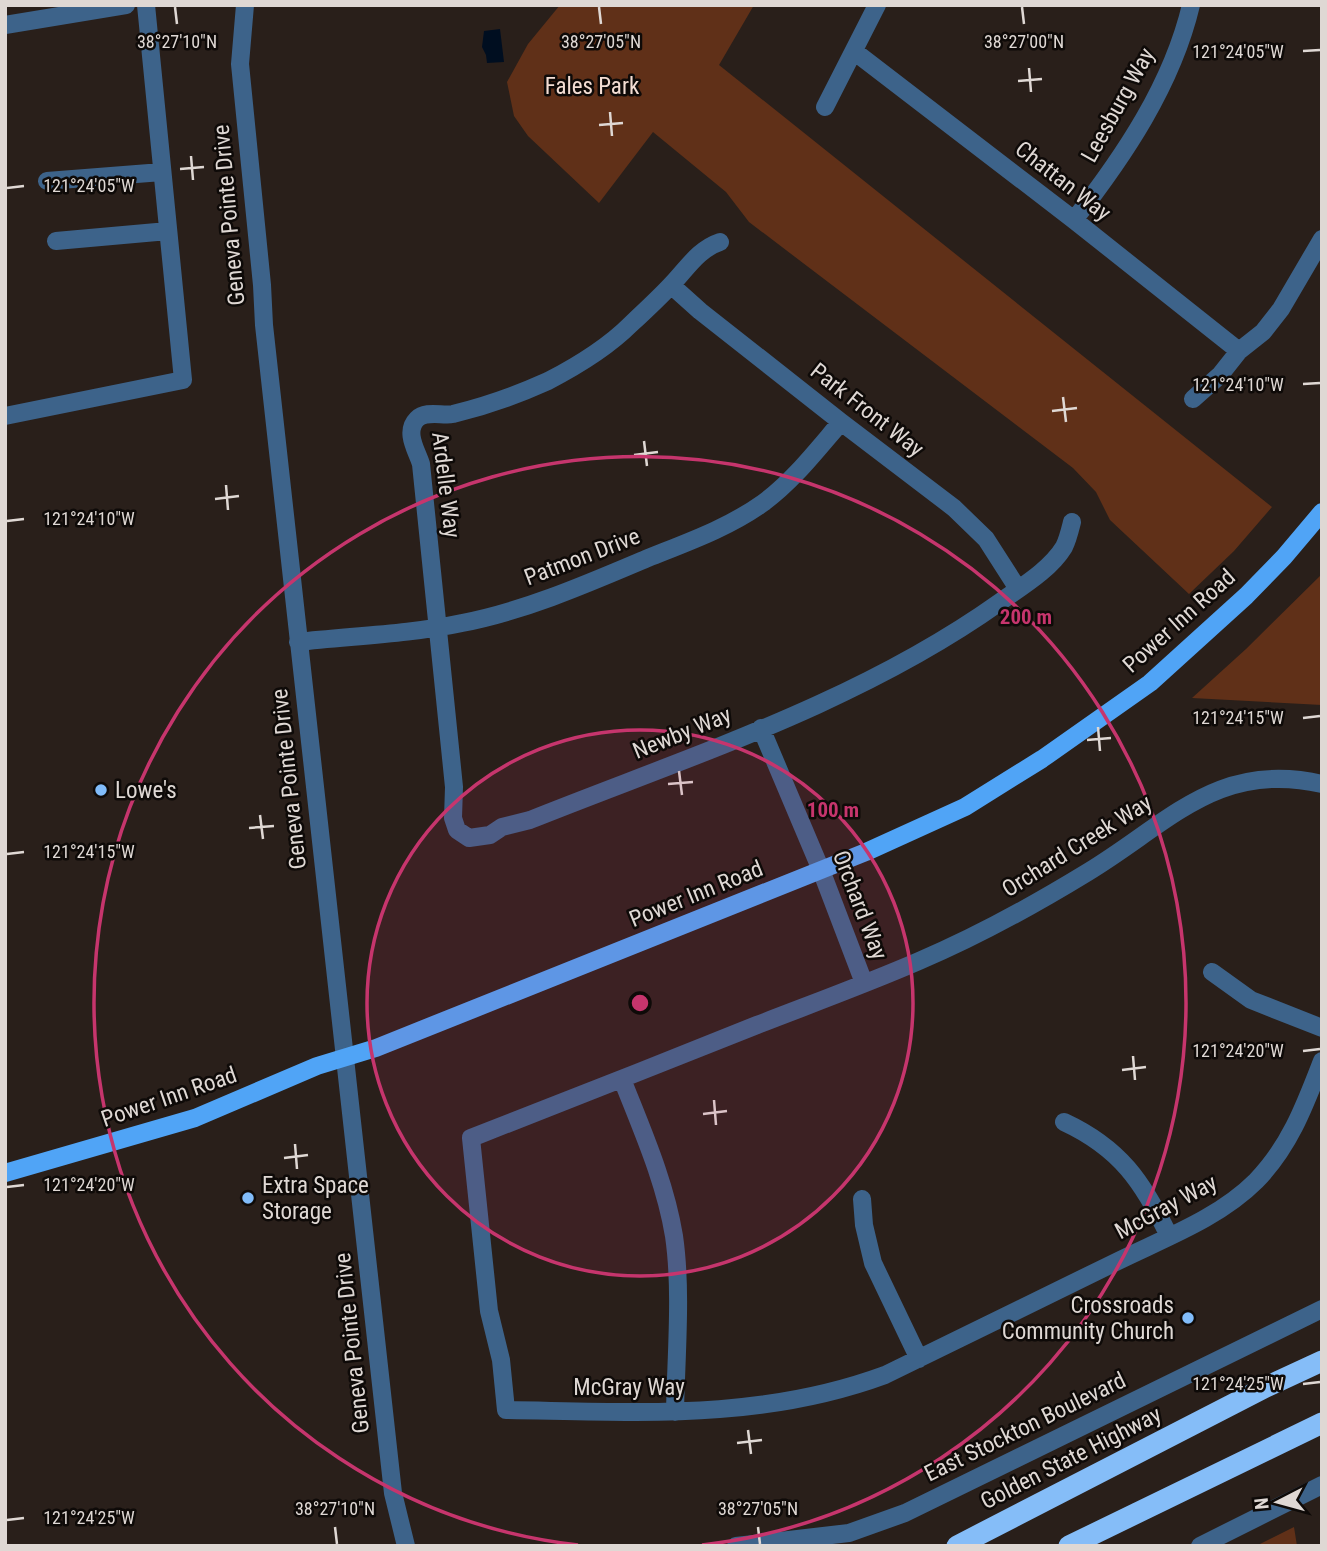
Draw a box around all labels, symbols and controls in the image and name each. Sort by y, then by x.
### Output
text: 38°27'10"N [137,31,217,52]
text: 38°27'05"N [561,31,641,52]
text: 38°27'00"N [984,31,1064,52]
text: 121°24'05"W [1192,41,1284,62]
street label: Leesburg Way [1076,43,1161,167]
park label: Fales Park [545,73,640,100]
street label: Geneva Pointe Drive [208,123,250,307]
street label: Chattan Way [1010,135,1116,227]
text: 121°24'05"W [43,175,135,196]
street label: Park Front Way [805,357,929,463]
text: 121°24'10"W [1192,374,1284,395]
street label: Ardelle Way [426,431,466,540]
text: 121°24'10"W [43,508,135,529]
street label: Patmon Drive [520,523,644,591]
street label: Power Inn Road [1117,564,1241,678]
text: 200 m [1000,605,1052,629]
street label: Geneva Pointe Drive [266,687,312,871]
street label: Newby Way [629,701,735,765]
text: 121°24'15"W [1192,707,1284,728]
place label: Lowe's [115,777,177,804]
marker: Lowe's [93,782,109,798]
street label: Orchard Creek Way [997,789,1157,903]
text: 100 m [807,798,859,822]
text: 121°24'15"W [43,841,135,862]
street label: Orchard Way [827,847,893,964]
street label: Power Inn Road [625,855,767,933]
centre of rings [628,991,652,1015]
text: 121°24'20"W [1192,1040,1284,1061]
street label: Power Inn Road [98,1061,240,1133]
street label: McGray Way [1110,1169,1222,1245]
place label: Extra Space Storage [262,1172,369,1225]
text: 121°24'20"W [43,1174,135,1195]
marker: Extra Space Storage [240,1190,256,1206]
street label: Geneva Pointe Drive [329,1251,375,1435]
place label: Crossroads Community Church [1002,1292,1174,1345]
marker: Crossroads Community Church [1180,1310,1196,1326]
street label: East Stockton Boulevard [920,1367,1130,1487]
text: 121°24'25"W [1192,1373,1284,1394]
street label: McGray Way [573,1374,685,1401]
street label: Golden State Highway [976,1401,1166,1515]
north arrow [1243,1467,1313,1537]
text: N [1250,1497,1274,1511]
text: 38°27'10"N [295,1498,375,1519]
text: 38°27'05"N [718,1498,798,1519]
text: 121°24'25"W [43,1507,135,1528]

